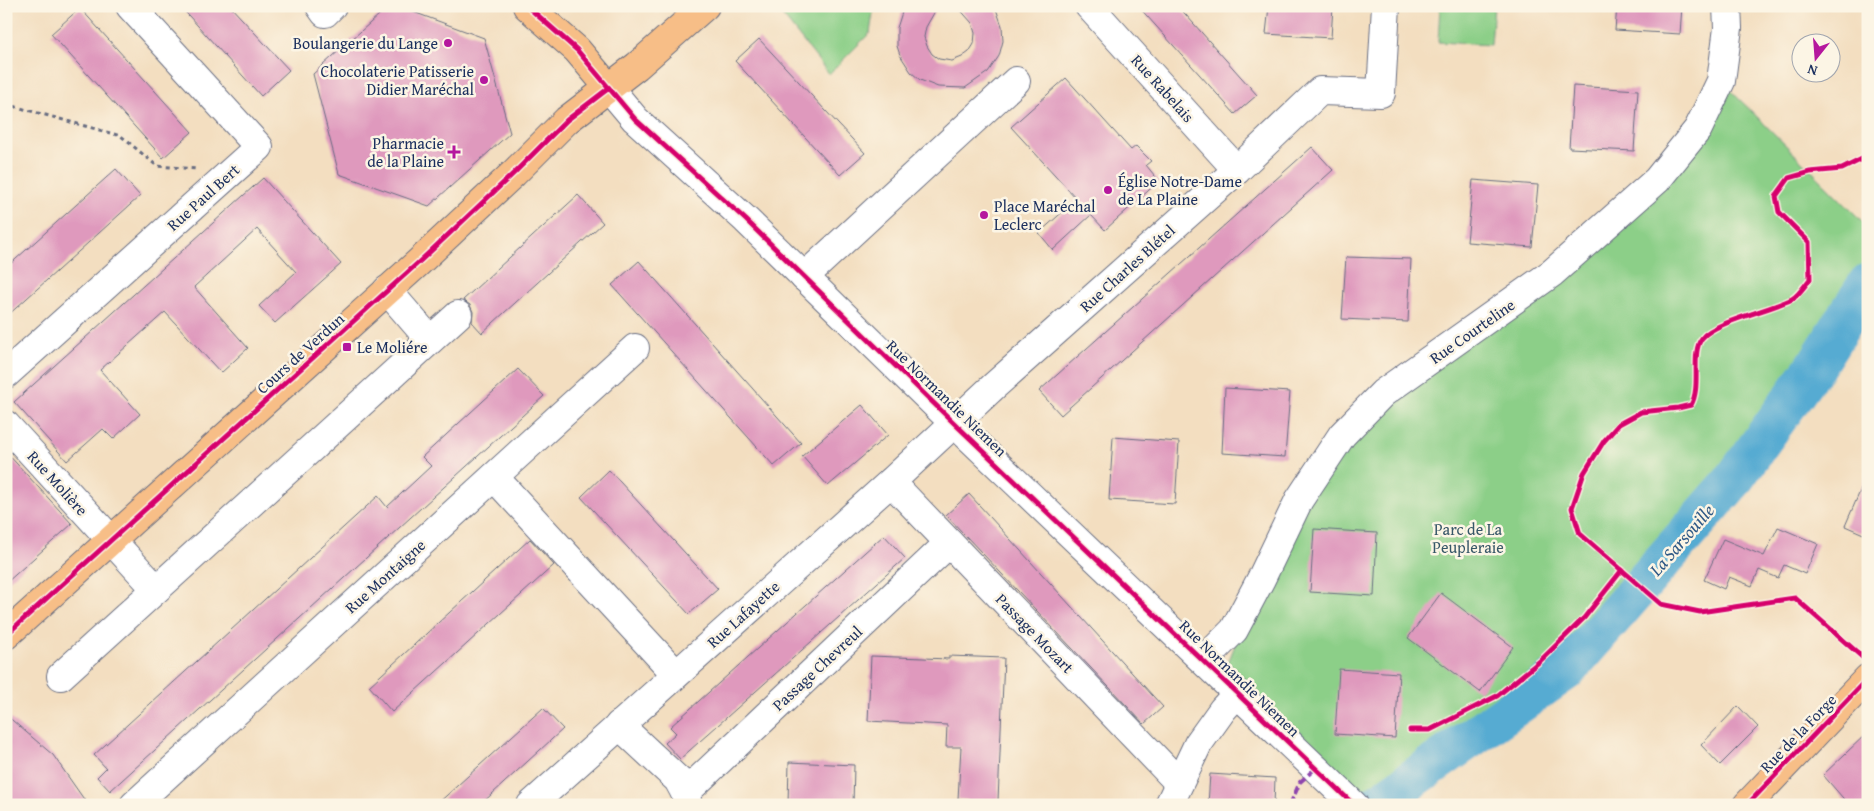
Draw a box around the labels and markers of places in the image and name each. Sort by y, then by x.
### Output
place label: Boulangerie du Lange [293,31,438,55]
marker: Boulangerie du Lange [442,37,454,49]
place label: Chocolaterie Patisserie Didier Maréchal [320,59,475,101]
marker: Chocolaterie Patisserie Didier Maréchal [478,74,490,86]
place label: Pharmacie de la Plaine [367,131,444,173]
marker: Pharmacie de la Plaine [448,146,460,158]
place label: Église Notre-Dame de La Plaine [1118,169,1242,211]
marker: Église Notre-Dame de La Plaine [1102,184,1114,196]
place label: Place Maréchal Leclerc [994,194,1096,236]
marker: Place Maréchal Leclerc [978,209,990,221]
place label: Le Moliére [357,335,427,359]
marker: Le Moliére [341,341,353,353]

